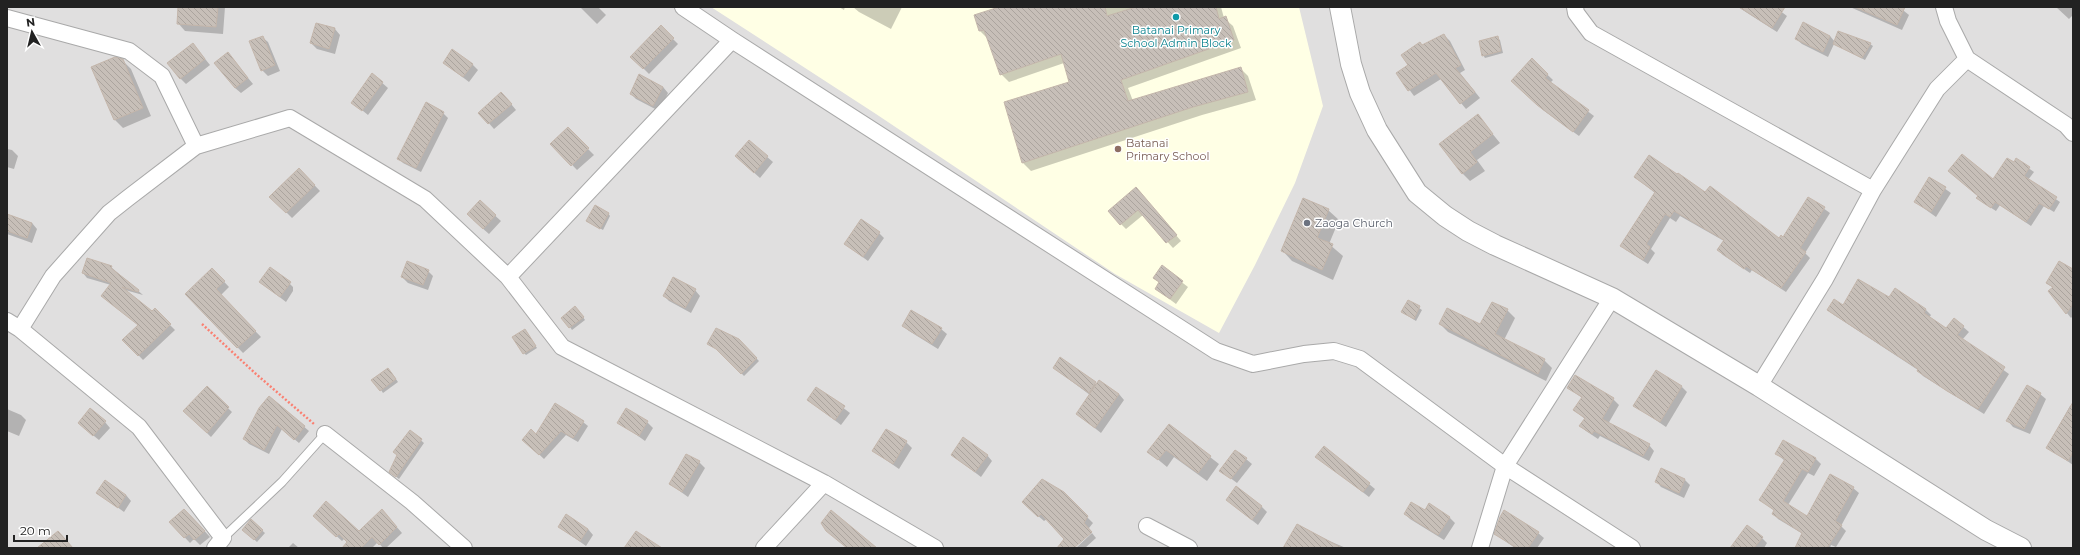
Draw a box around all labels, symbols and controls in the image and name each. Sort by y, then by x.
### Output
north arrow [12,12,52,52]
marker: Batanai Primary School Admin Block [1171,12,1181,22]
text: N [25,15,36,30]
place label: Batanai Primary School Admin Block [1120,23,1232,50]
place label: Batanai Primary School [1126,136,1209,163]
marker: Batanai Primary School [1113,144,1123,154]
place label: Zaoga Church [1315,216,1393,230]
marker: Zaoga Church [1302,218,1312,228]
scale bar [14,517,67,543]
text: 20 m [20,523,51,538]

